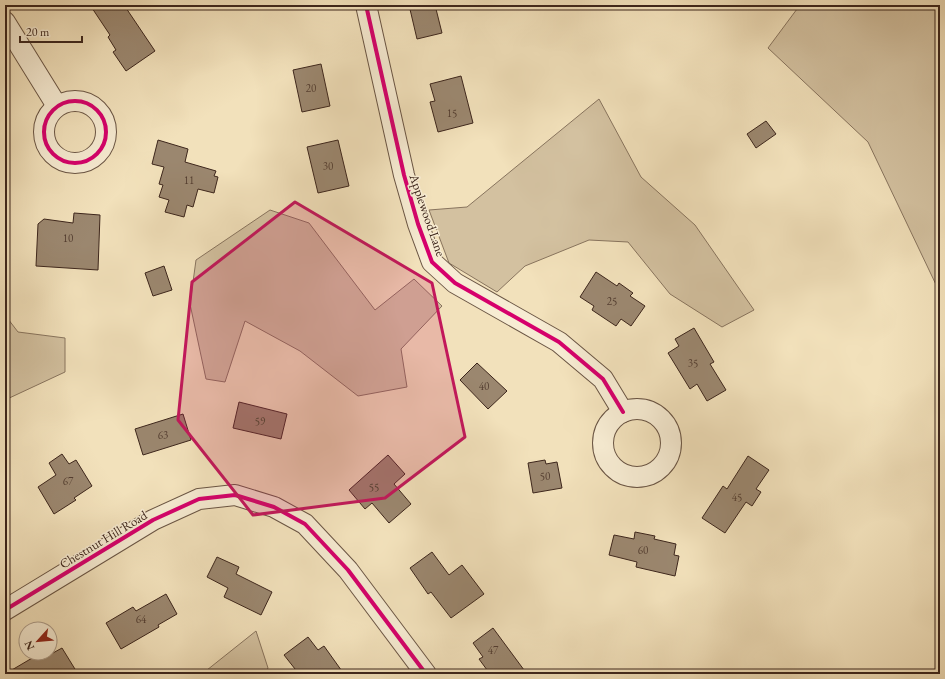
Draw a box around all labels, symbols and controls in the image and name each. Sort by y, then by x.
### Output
scale bar [20,18,82,44]
text: 20 m [26,24,50,40]
house number: 20 [306,81,316,95]
house number: 15 [447,106,457,120]
house number: 30 [323,159,333,173]
street label: Applewood Lane [405,171,450,259]
house number: 11 [184,173,194,187]
house number: 10 [63,231,73,245]
house number: 25 [607,294,617,308]
house number: 35 [688,356,698,370]
house number: 40 [479,379,489,393]
house number: 59 [255,414,266,428]
house number: 63 [158,428,168,442]
house number: 50 [540,469,550,483]
house number: 67 [63,474,74,488]
house number: 55 [369,480,379,494]
house number: 45 [732,490,742,504]
street label: Chestnut Hill Road [56,506,151,572]
house number: 60 [638,543,648,557]
house number: 64 [136,612,147,626]
north arrow [18,621,58,661]
text: N [21,638,37,653]
house number: 47 [488,643,499,657]

